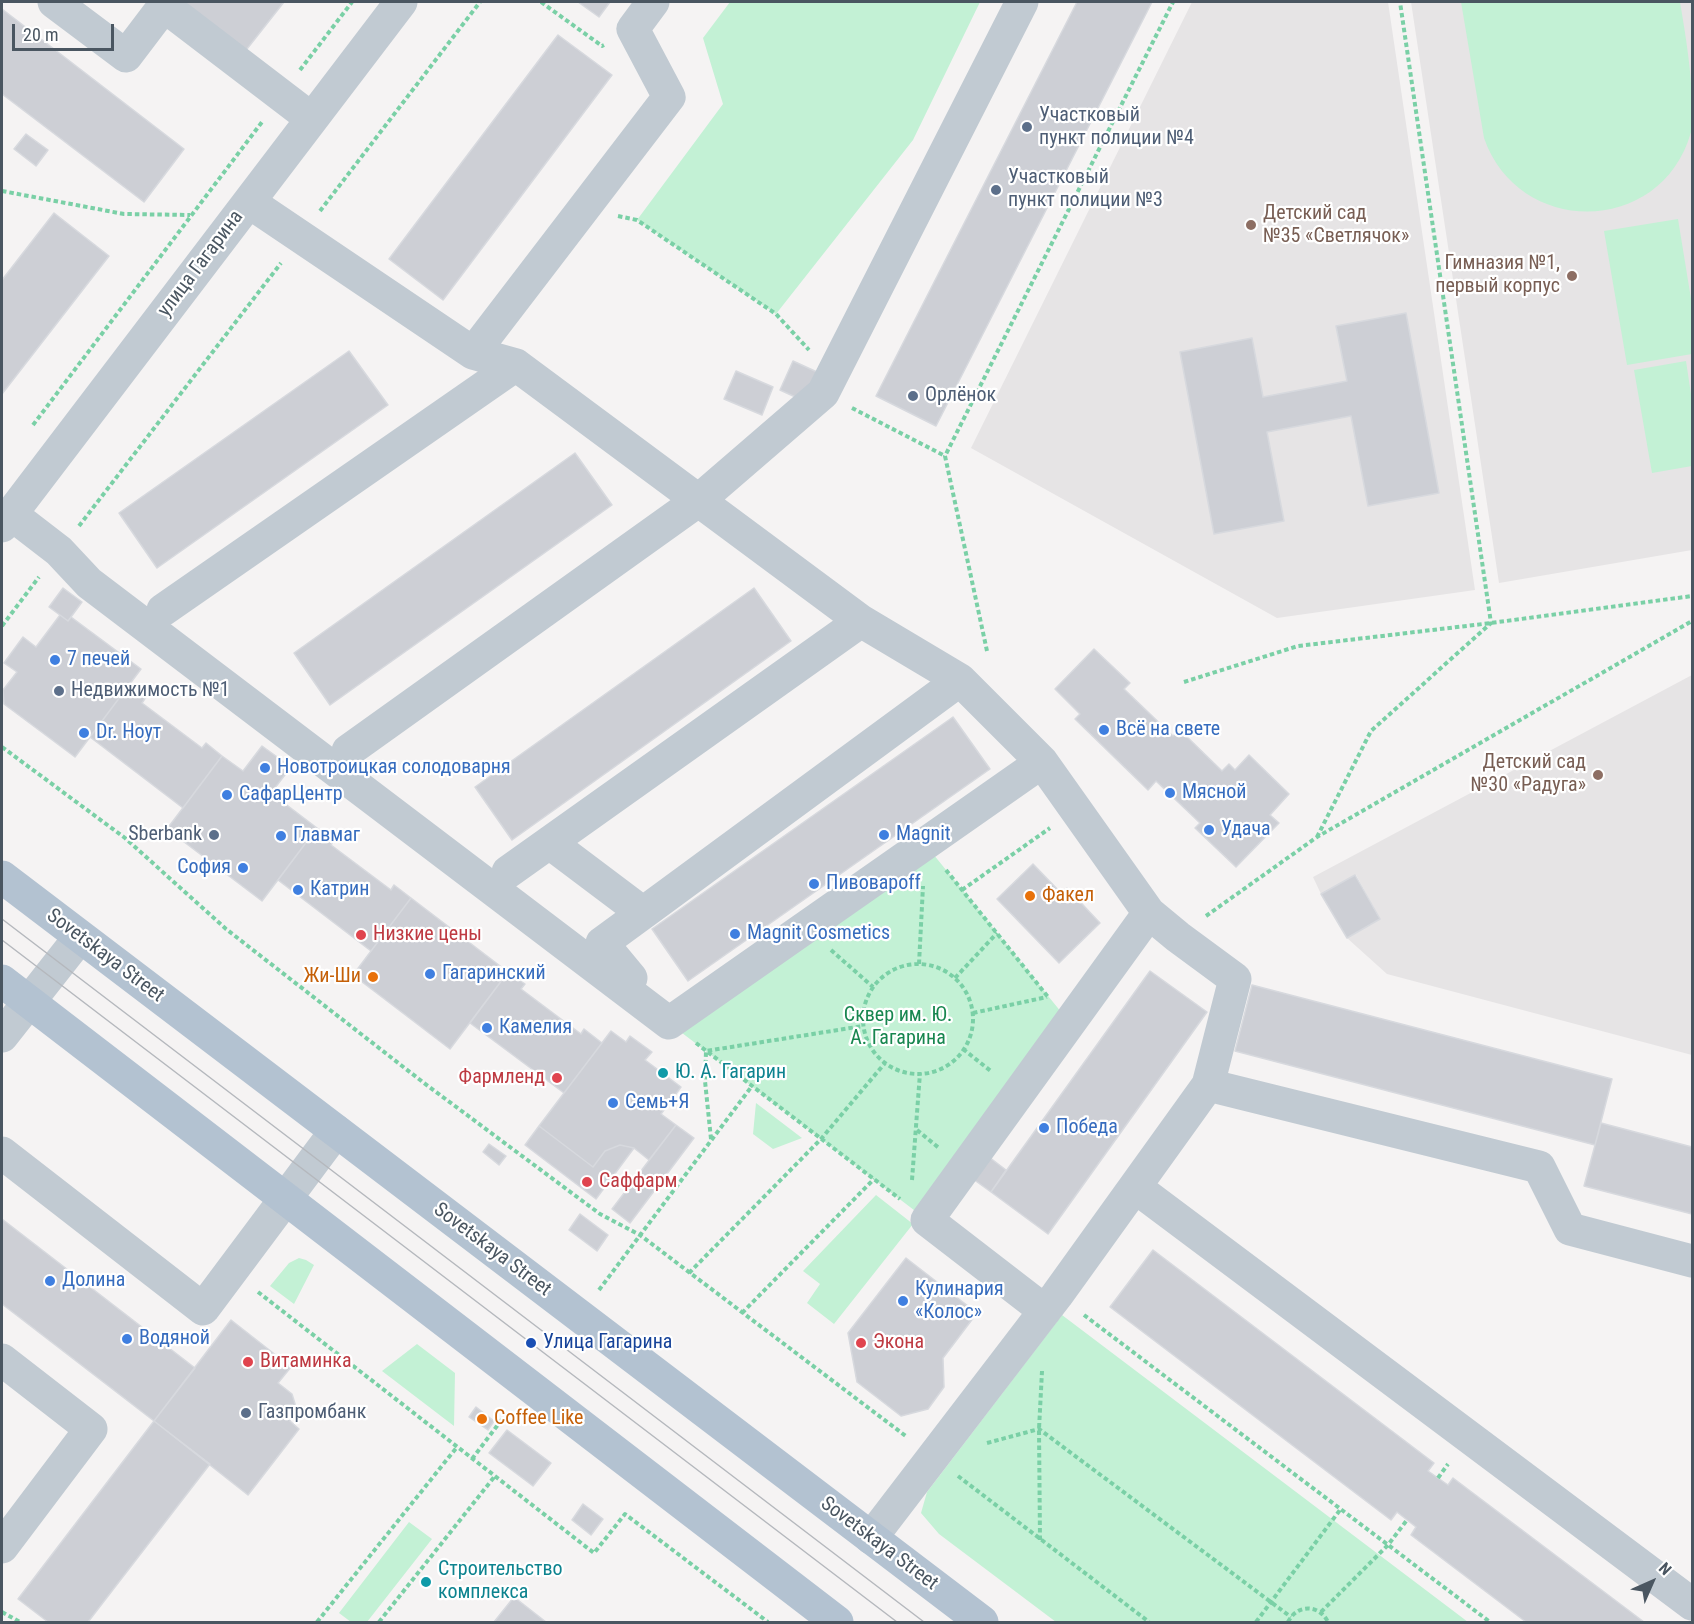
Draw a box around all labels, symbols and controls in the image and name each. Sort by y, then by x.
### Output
scale bar [15,12,117,50]
text: 20 m [23,24,58,45]
place label: Участковый пункт полиции №4 [1039,104,1194,151]
marker: Участковый пункт полиции №4 [1020,120,1034,134]
place label: Участковый пункт полиции №3 [1008,166,1163,213]
marker: Участковый пункт полиции №3 [989,183,1003,197]
place label: Детский сад №35 «Светлячок» [1263,202,1409,249]
street label: улица Гагарина [153,206,249,322]
marker: Детский сад №35 «Светлячок» [1244,218,1258,232]
place label: Гимназия №1, первый корпус [1435,252,1560,299]
marker: Гимназия №1, первый корпус [1565,269,1579,283]
place label: Орлёнок [925,384,996,408]
marker: Орлёнок [906,389,920,403]
place label: 7 печей [67,648,130,672]
marker: 7 печей [48,653,62,667]
place label: Недвижимость №1 [71,679,230,703]
marker: Недвижимость №1 [52,684,66,698]
place label: Всё на свете [1116,718,1220,742]
place label: Dr. Ноут [96,721,161,745]
marker: Всё на свете [1097,723,1111,737]
marker: Dr. Ноут [77,726,91,740]
place label: Детский сад №30 «Радуга» [1471,751,1586,798]
place label: Новотроицкая солодоварня [277,756,511,780]
marker: Новотроицкая солодоварня [258,761,272,775]
marker: Детский сад №30 «Радуга» [1591,768,1605,782]
place label: Мясной [1182,781,1246,805]
place label: СафарЦентр [239,783,343,807]
marker: Мясной [1163,786,1177,800]
marker: СафарЦентр [220,788,234,802]
place label: Удача [1221,818,1271,842]
place label: Sberbank [128,823,202,847]
place label: Magnit [896,823,951,847]
marker: Удача [1202,823,1216,837]
place label: Главмаг [293,824,360,848]
marker: Sberbank [207,828,221,842]
marker: Magnit [877,828,891,842]
marker: Главмаг [274,829,288,843]
place label: София [177,856,231,880]
marker: София [236,861,250,875]
place label: Пивовароff [826,872,921,896]
marker: Пивовароff [807,877,821,891]
place label: Катрин [310,878,369,902]
marker: Катрин [291,883,305,897]
place label: Факел [1042,884,1094,908]
marker: Факел [1023,889,1037,903]
street label: Sovetskaya Street [42,904,168,1008]
place label: Magnit Cosmetics [747,922,890,946]
place label: Низкие цены [373,923,482,947]
marker: Magnit Cosmetics [728,927,742,941]
marker: Низкие цены [354,928,368,942]
place label: Гагаринский [442,962,546,986]
place label: Жи-Ши [304,965,361,989]
marker: Гагаринский [423,967,437,981]
marker: Жи-Ши [366,970,380,984]
park label: Сквер им. Ю. А. Гагарина [844,1004,952,1051]
place label: Камелия [499,1016,572,1040]
marker: Камелия [480,1021,494,1035]
place label: Ю. А. Гагарин [675,1061,786,1085]
place label: Фармленд [459,1066,545,1090]
marker: Ю. А. Гагарин [656,1066,670,1080]
marker: Фармленд [550,1071,564,1085]
place label: Семь+Я [625,1091,689,1115]
marker: Семь+Я [606,1096,620,1110]
place label: Победа [1056,1116,1118,1140]
marker: Победа [1037,1121,1051,1135]
place label: Саффарм [599,1170,677,1194]
marker: Саффарм [580,1175,594,1189]
street label: Sovetskaya Street [429,1198,555,1302]
place label: Долина [62,1269,125,1293]
marker: Долина [43,1274,57,1288]
place label: Кулинария «Колос» [915,1278,1004,1325]
marker: Кулинария «Колос» [896,1294,910,1308]
place label: Водяной [139,1327,210,1351]
place label: Улица Гагарина [543,1331,672,1355]
place label: Экона [873,1331,924,1355]
marker: Водяной [120,1332,134,1346]
marker: Улица Гагарина [524,1336,538,1350]
marker: Экона [854,1336,868,1350]
place label: Витаминка [260,1350,352,1374]
marker: Витаминка [241,1355,255,1369]
place label: Газпромбанк [258,1401,366,1425]
marker: Газпромбанк [239,1406,253,1420]
place label: Coffee Like [494,1407,583,1431]
marker: Coffee Like [475,1412,489,1426]
street label: Sovetskaya Street [816,1492,942,1596]
north arrow [1622,1552,1682,1612]
place label: Строительство комплекса [438,1558,563,1605]
text: N [1655,1559,1675,1579]
marker: Строительство комплекса [419,1575,433,1589]

